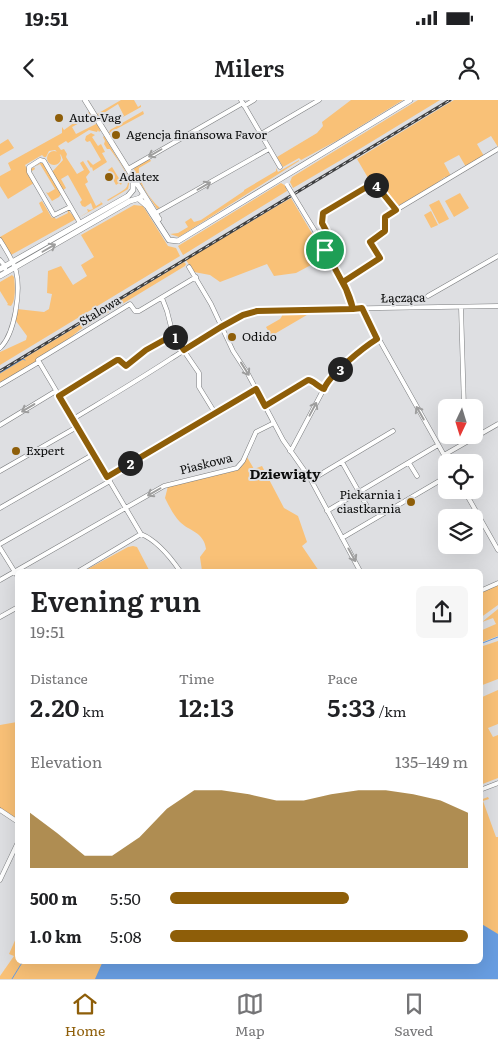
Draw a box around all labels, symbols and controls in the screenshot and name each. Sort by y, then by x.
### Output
text: 19:51 [25,4,68,32]
text: Milers [214,51,284,84]
icon: back [15,54,43,82]
icon: person [455,54,483,82]
place label: Auto-Vag [69,108,122,126]
marker: Auto-Vag [53,112,65,124]
place label: Agencja finansowa Favor [126,125,267,143]
marker: Agencja finansowa Favor [110,129,122,141]
one-way arrow [148,149,163,159]
place label: Adatex [119,167,159,185]
marker: Adatex [103,171,115,183]
pin: 4 [364,172,388,198]
text: 4 [372,175,381,195]
one-way arrow [196,181,211,191]
pin [304,229,346,271]
icon: arrive [311,236,339,264]
one-way arrow [41,243,55,253]
street label: Łącząca [380,288,426,306]
street label: Stalowa [75,290,124,330]
pin: 1 [162,324,188,350]
text: 1 [173,327,178,347]
place label: Odido [242,327,277,345]
marker: Odido [226,331,238,343]
pin: 3 [328,356,352,382]
text: 3 [337,359,344,379]
one-way arrow [240,362,250,376]
north arrow [438,399,482,444]
map controls [438,399,483,554]
one-way arrow [308,401,318,416]
one-way arrow [22,404,36,414]
one-way arrow [414,406,424,421]
place label: Expert [26,441,65,459]
marker: Expert [10,445,22,457]
street label: Piaskowa [177,448,235,478]
pin: 2 [118,450,142,476]
text: 2 [127,453,134,473]
button: locate [438,454,483,499]
district label: Dziewiąty [249,463,321,483]
place label: Piekarnia i ciastkarnia [337,485,402,517]
one-way arrow [147,487,161,497]
marker: Piekarnia i ciastkarnia [405,496,417,508]
button: layers [438,509,483,554]
one-way arrow [347,548,357,562]
text: Evening run [30,579,201,621]
button: share [416,586,468,638]
text: 19:51 [30,619,65,643]
text: Distance [30,668,88,688]
text: Time [179,668,214,688]
text: Pace [327,668,357,688]
text: 2.20 [30,688,80,725]
text: 12:13 [179,688,234,725]
text: 5:33 [327,688,376,725]
text: km [80,701,104,721]
text: /km [376,701,406,721]
text: Elevation [30,749,102,773]
text: 135–149 m [395,749,468,773]
text: 500 m [30,886,78,910]
text: 5:50 [110,886,141,910]
text: 1.0 km [30,924,82,948]
text: 5:08 [110,924,142,948]
tab: Home [65,990,105,1040]
tab: Map [235,990,265,1040]
tab: Saved [394,990,433,1040]

